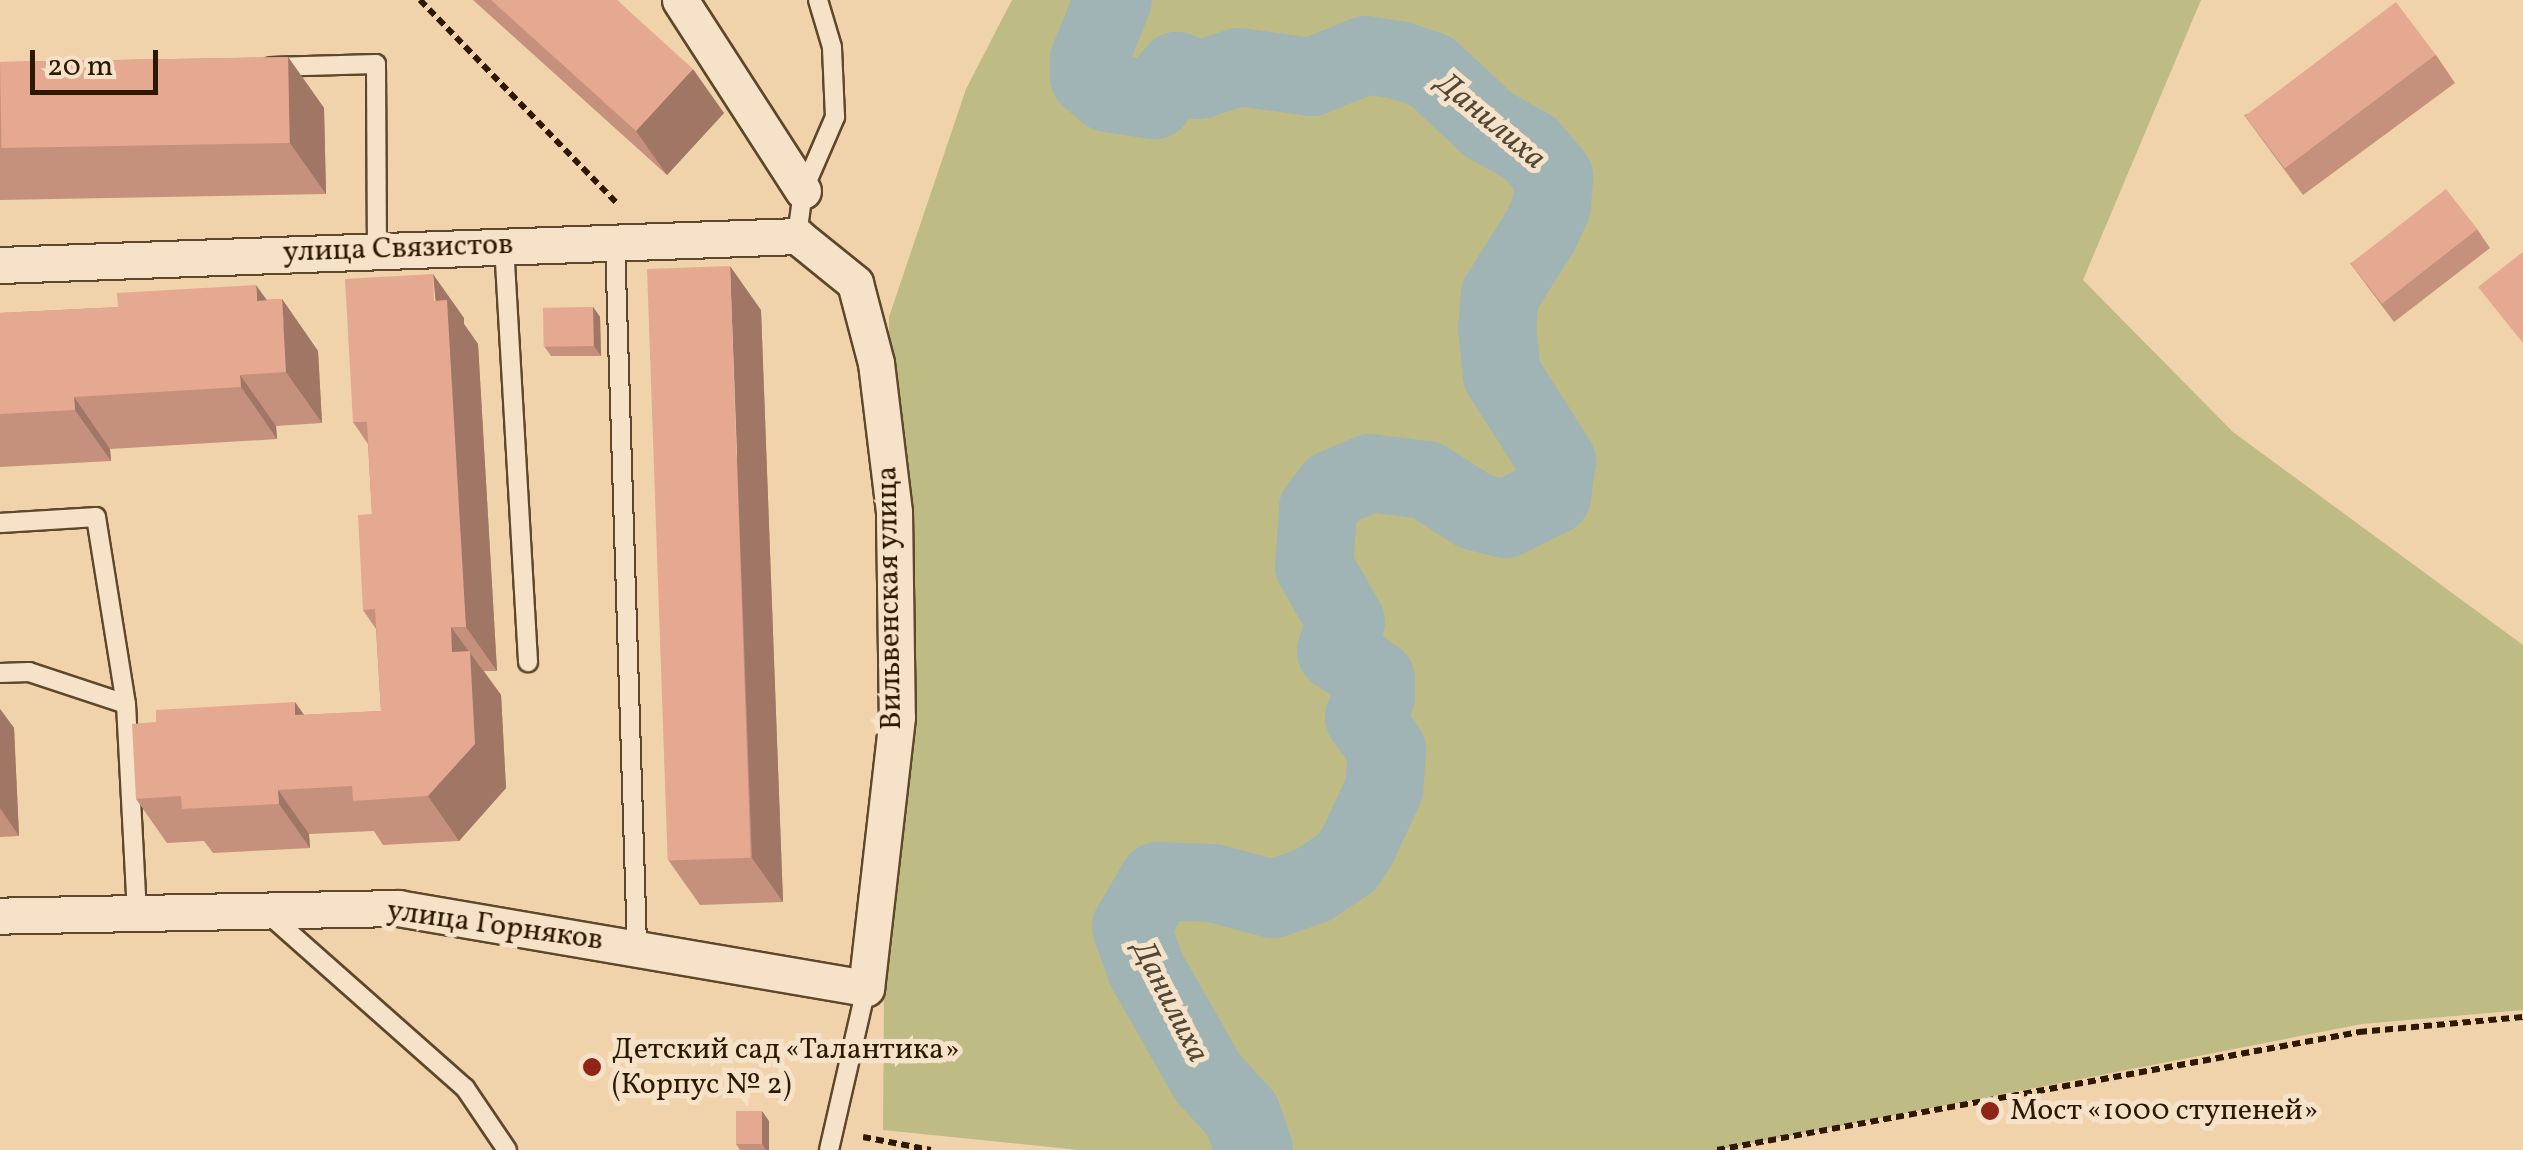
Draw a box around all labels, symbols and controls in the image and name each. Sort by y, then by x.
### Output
scale bar [35,30,162,92]
text: 20 m [47,46,113,88]
water label: Данилиха [1427,65,1553,179]
street label: улица Связистов [282,227,514,271]
street label: Вильвенская улица [870,465,910,731]
street label: улица Горняков [385,893,605,959]
water label: Данилиха [1122,935,1216,1069]
place label: Детский сад «Талантика» (Корпус № 2) [612,1032,960,1102]
marker: Детский сад «Талантика» (Корпус № 2) [581,1056,603,1078]
place label: Мост «1000 ступеней» [2010,1093,2319,1129]
marker: Мост «1000 ступеней» [1979,1100,2001,1122]

